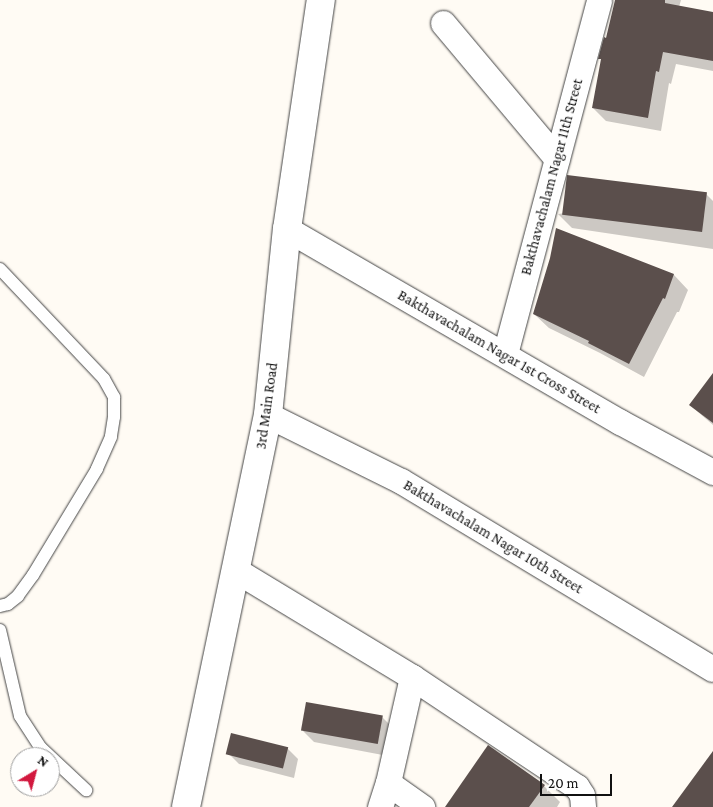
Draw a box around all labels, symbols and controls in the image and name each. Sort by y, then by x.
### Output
street label: Bakthavachalam Nagar 11th Street [517,77,587,277]
street label: Bakthavachalam Nagar 1st Cross Street [394,286,604,418]
street label: 3rd Main Road [252,361,282,451]
street label: Bakthavachalam Nagar 10th Street [400,476,586,598]
north arrow [10,747,60,797]
text: N [35,752,52,770]
scale bar [543,764,616,796]
text: 20 m [548,775,579,791]

